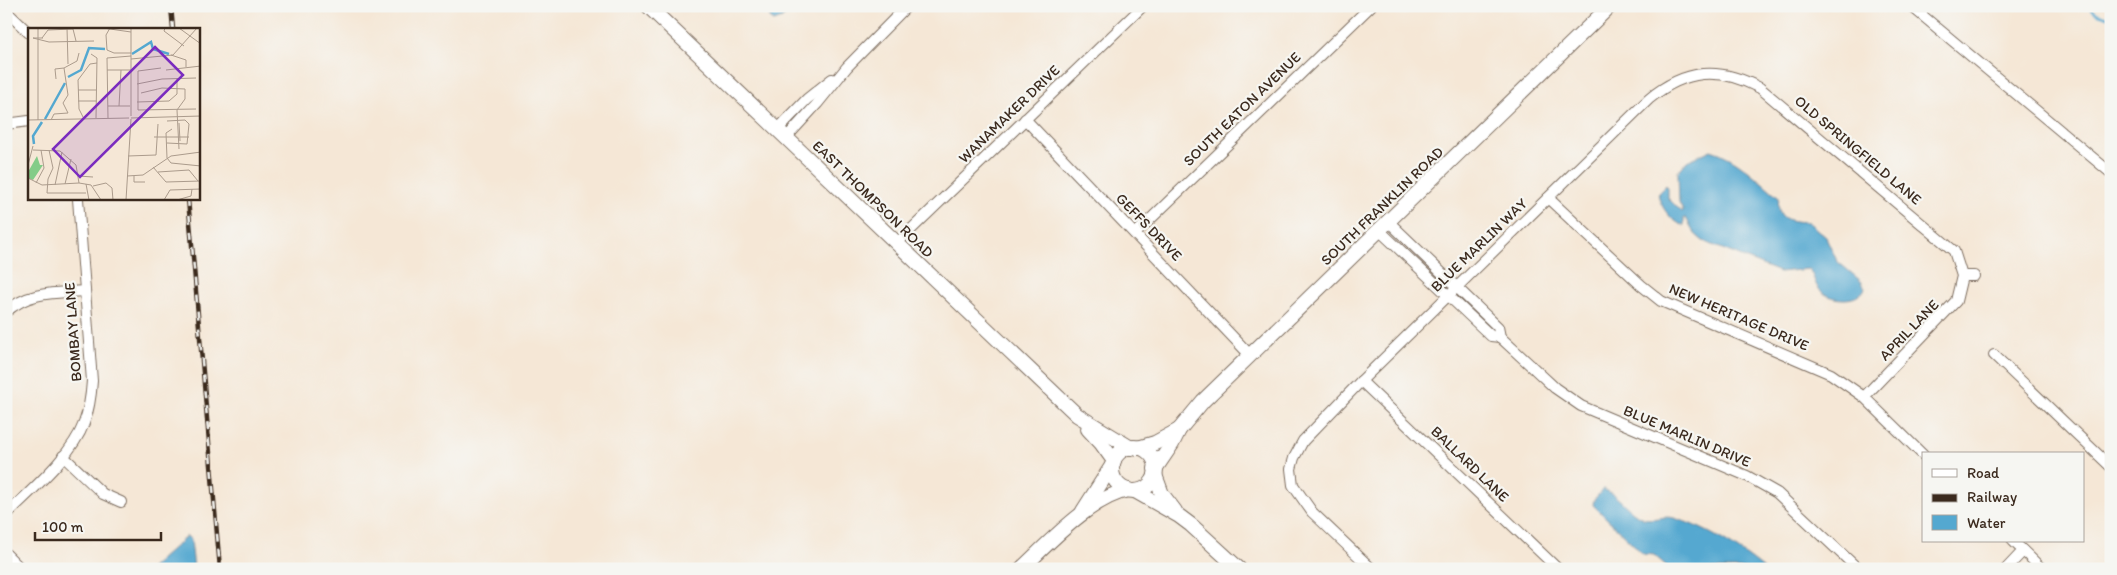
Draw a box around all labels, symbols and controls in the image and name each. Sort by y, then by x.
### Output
inset map [28,28,200,200]
street label: SOUTH EATON AVENUE [1180,48,1304,170]
street label: WANAMAKER DRIVE [955,61,1063,167]
street label: OLD SPRINGFIELD LANE [1791,92,1925,208]
street label: EAST THOMPSON ROAD [809,137,937,261]
street label: SOUTH FRANKLIN ROAD [1317,143,1447,269]
street label: GEFFS DRIVE [1112,189,1186,265]
street label: BLUE MARLIN WAY [1427,194,1531,296]
street label: NEW HERITAGE DRIVE [1666,279,1812,355]
street label: BOMBAY LANE [61,282,85,382]
street label: APRIL LANE [1875,296,1943,364]
street label: BLUE MARLIN DRIVE [1621,401,1753,471]
street label: BALLARD LANE [1427,422,1513,506]
legend [1922,452,2084,542]
text: Road [1967,464,2000,482]
text: Railway [1967,488,2017,506]
scale bar [35,510,161,542]
text: Water [1967,514,2006,532]
text: 100 m [42,518,84,536]

